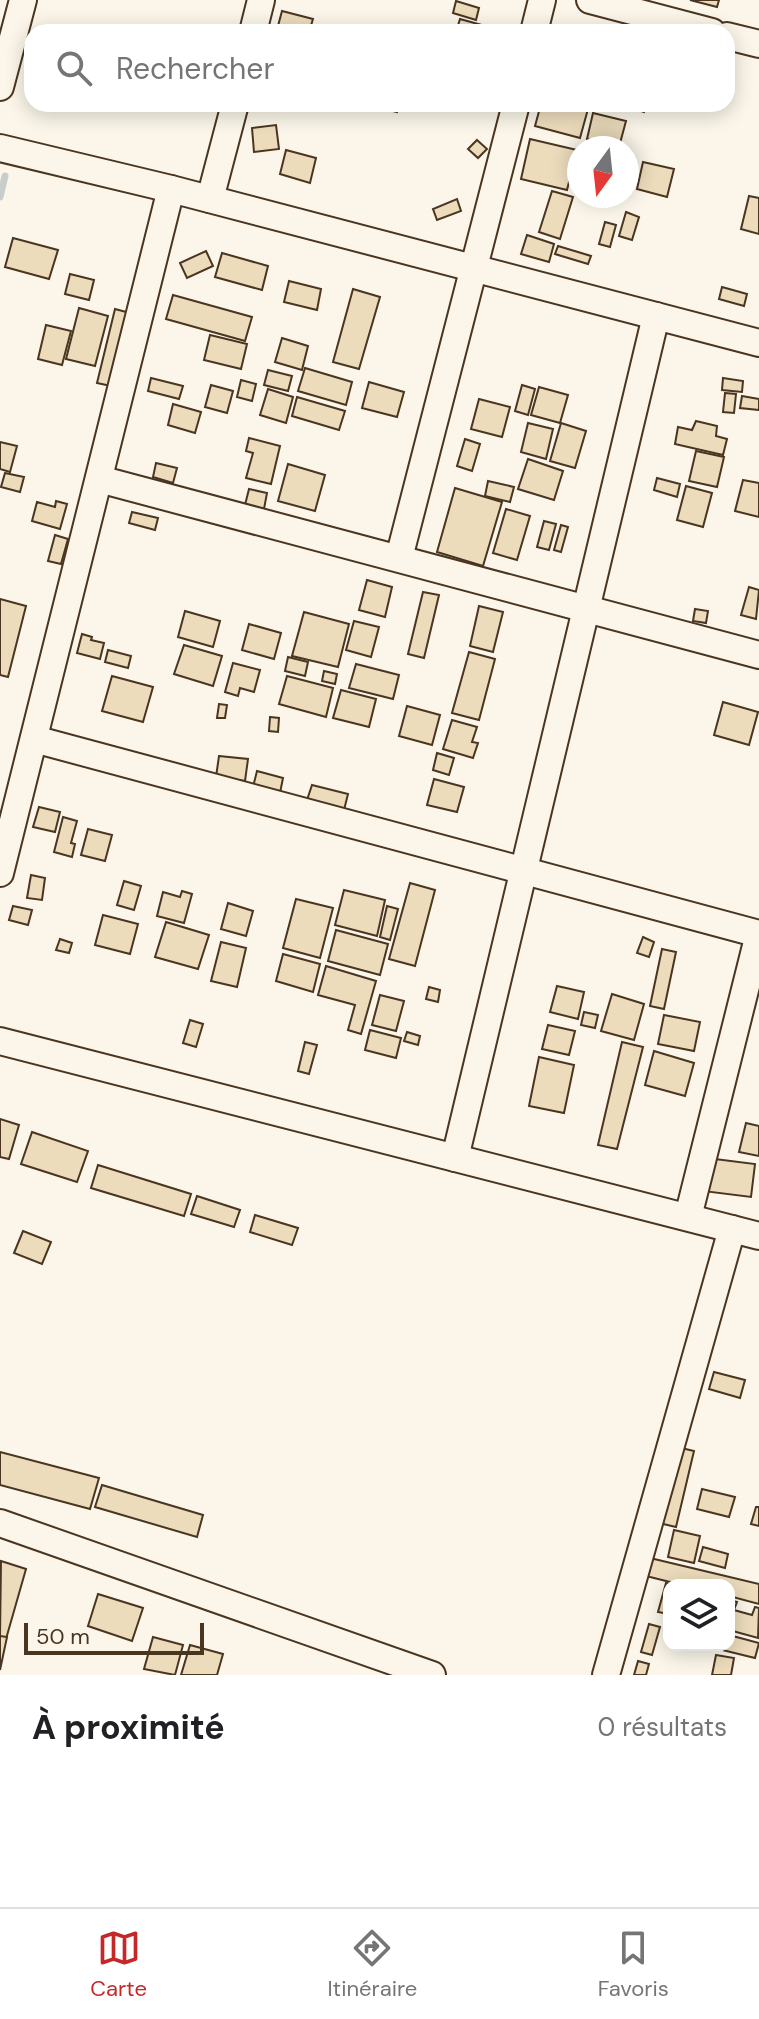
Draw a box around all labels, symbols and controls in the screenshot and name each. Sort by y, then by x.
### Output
search box [24,24,735,112]
icon: search [52,46,96,90]
text: Rechercher [116,49,275,88]
north arrow [567,136,639,208]
map controls [663,1579,735,1651]
button: layers [663,1579,735,1651]
scale bar [24,1619,204,1655]
text: 50 m [36,1622,90,1651]
text: À proximité [32,1705,225,1750]
text: 0 résultats [597,1710,727,1744]
tab: Carte [90,1926,147,2003]
tab: Itinéraire [327,1926,417,2003]
tab: Favoris [598,1926,669,2003]

